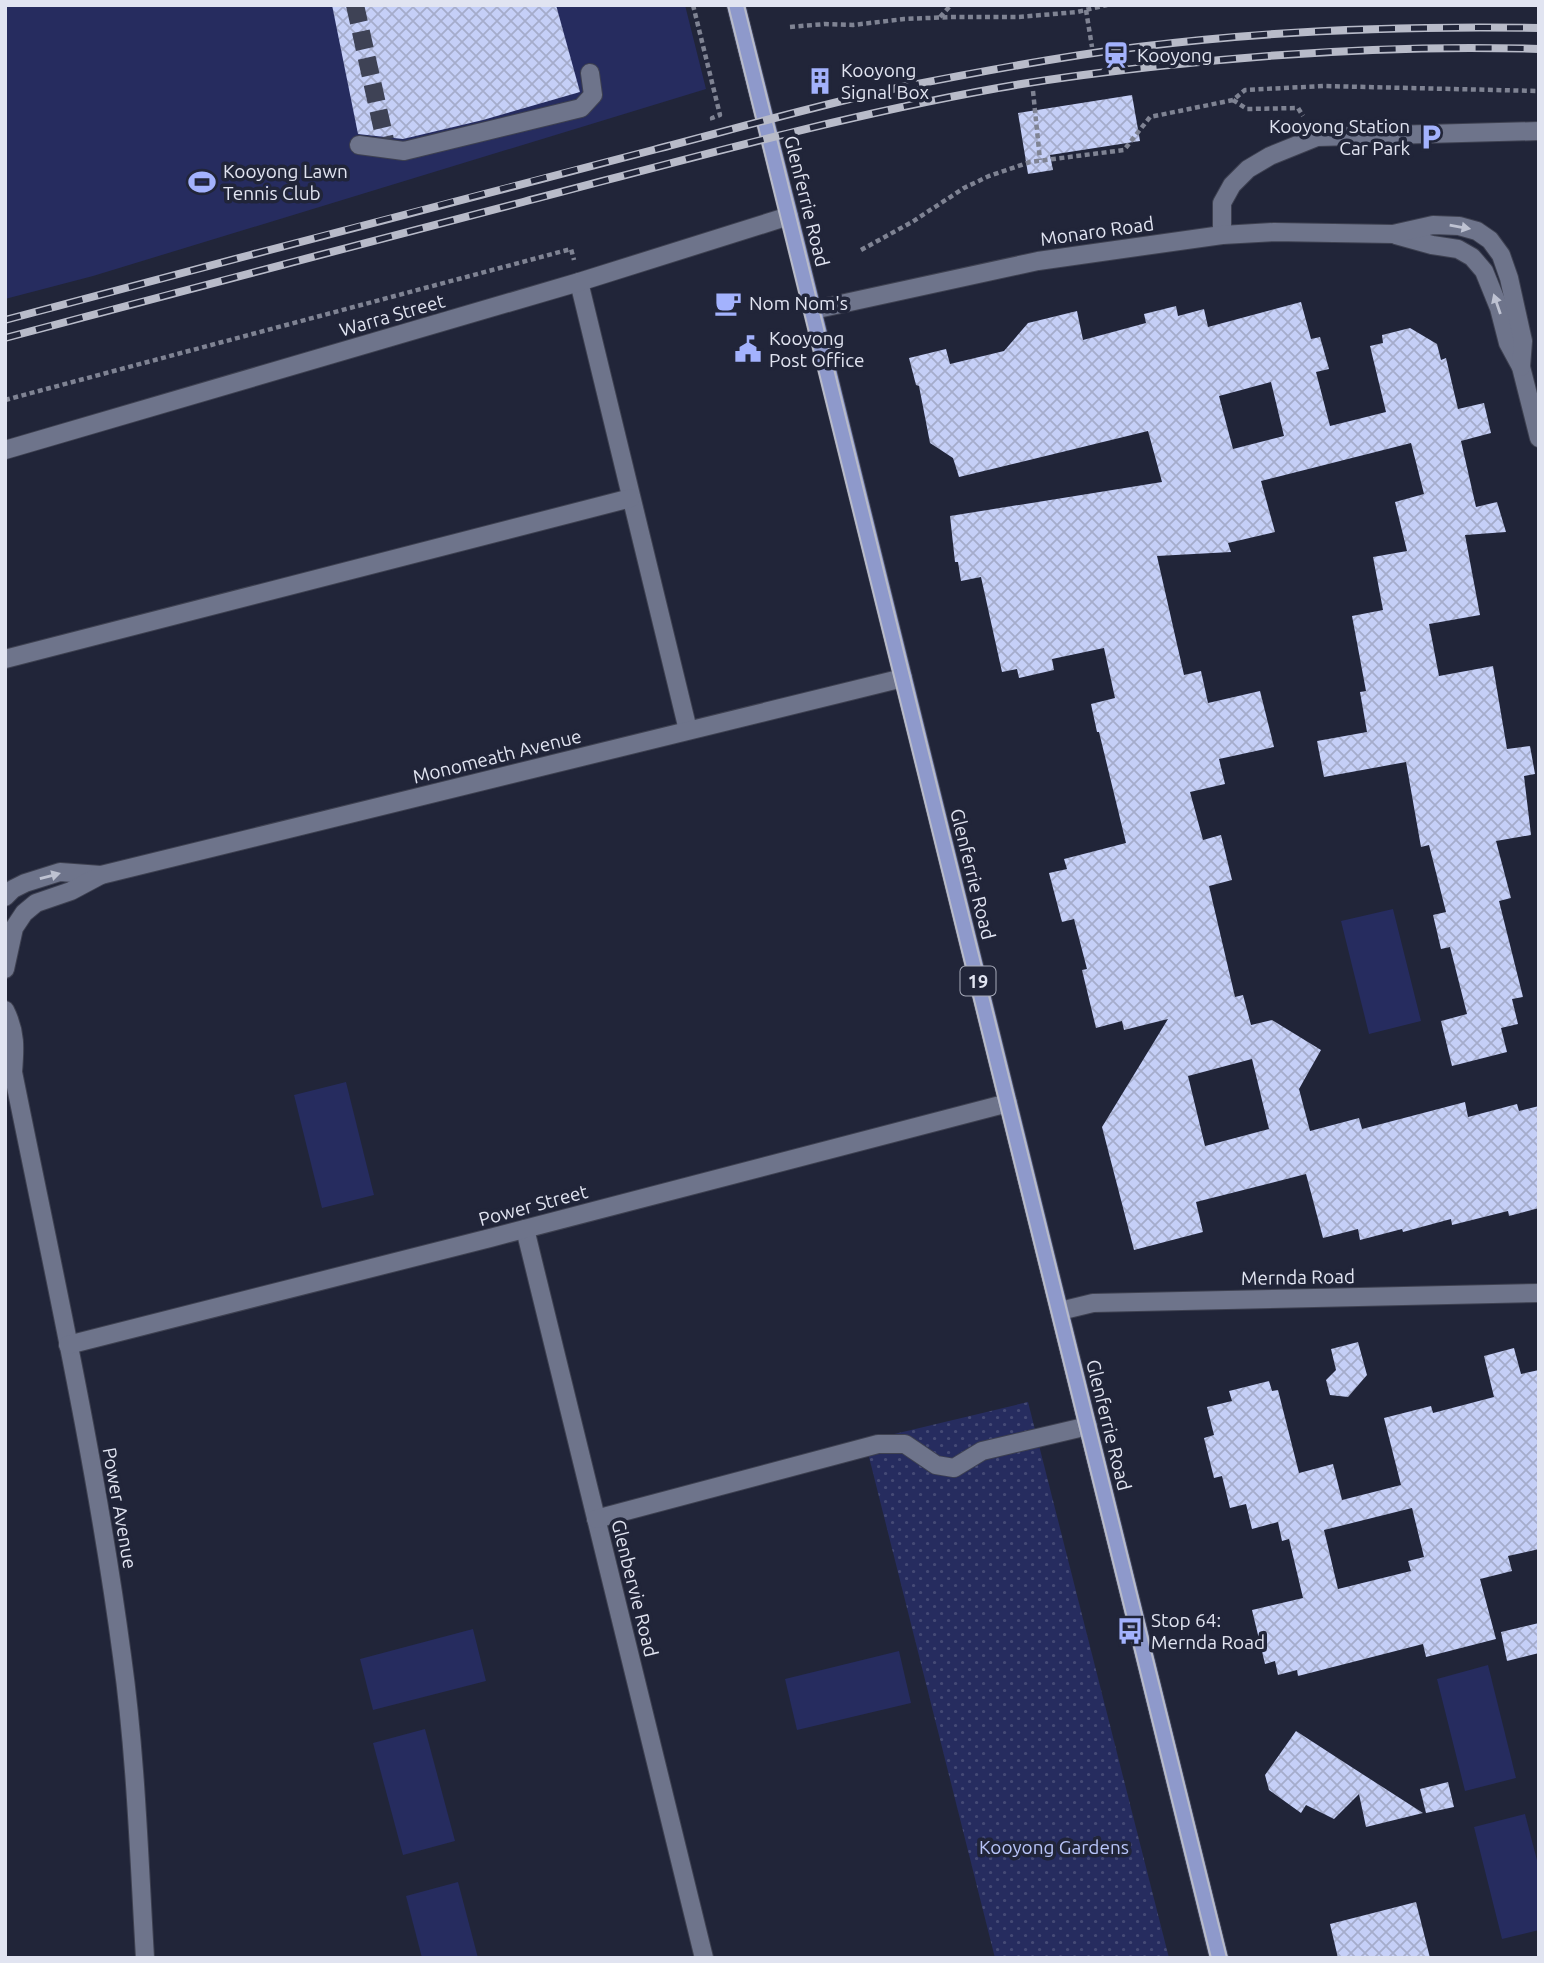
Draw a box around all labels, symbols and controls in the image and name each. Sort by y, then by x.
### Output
station icon: Kooyong [1101,40,1131,70]
place label: Kooyong [1137,44,1213,66]
place label: Kooyong Signal Box [841,59,929,103]
building icon: Kooyong Signal Box [805,66,835,96]
place label: Kooyong Station Car Park [1269,115,1410,159]
parking icon: Kooyong Station Car Park [1416,122,1446,152]
street label: Glenferrie Road [780,133,834,269]
place label: Kooyong Lawn Tennis Club [223,160,348,204]
sports icon: Kooyong Lawn Tennis Club [187,167,217,197]
street label: Monaro Road [1039,212,1155,250]
one-way arrow [1449,222,1471,233]
cafe icon: Nom Nom's [713,288,743,318]
street label: Warra Street [337,289,448,341]
place label: Nom Nom's [749,292,848,314]
one-way arrow [1491,293,1502,314]
place label: Kooyong Post Office [769,327,864,371]
public building icon: Kooyong Post Office [733,334,763,364]
street label: Monomeath Avenue [410,724,584,788]
street label: Glenferrie Road [946,806,1000,942]
one-way arrow [40,870,62,881]
road number: 19 [960,966,996,996]
street label: Power Street [476,1180,590,1230]
street label: Mernda Road [1241,1265,1355,1289]
street label: Glenferrie Road [1082,1357,1136,1493]
street label: Power Avenue [98,1446,142,1570]
street label: Glenbervie Road [607,1517,663,1659]
place label: Stop 64: Mernda Road [1151,1609,1265,1653]
bus stop icon: Stop 64: Mernda Road [1115,1616,1145,1646]
park label: Kooyong Gardens [979,1836,1129,1858]

